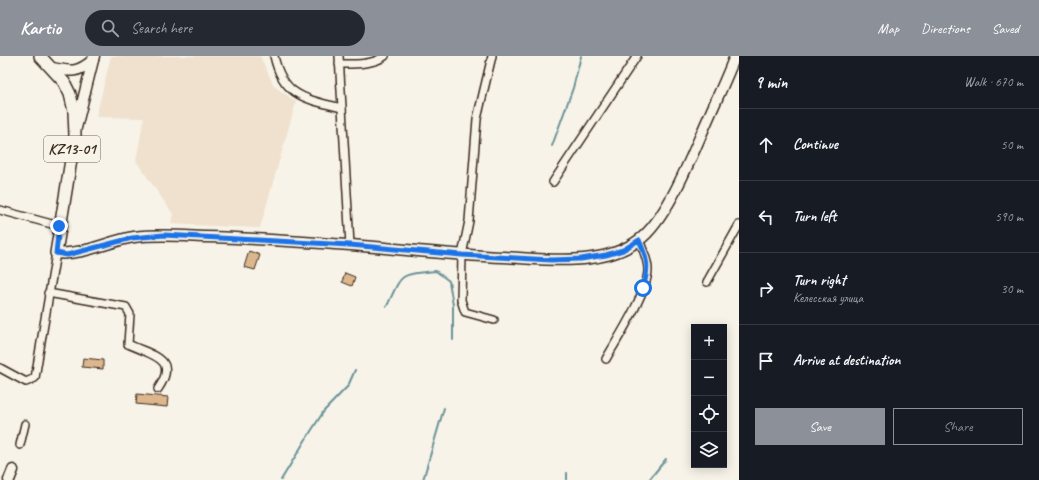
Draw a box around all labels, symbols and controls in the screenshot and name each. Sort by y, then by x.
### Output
search box [85,10,365,46]
text: Kartio [20,16,61,40]
icon: search [99,17,121,39]
text: Search here [131,19,192,38]
text: Map [878,20,899,37]
text: Directions [921,20,970,37]
text: Saved [992,20,1019,37]
text: 9 min [755,72,787,93]
text: Walk · 670 m [964,74,1023,90]
icon: ahead [755,134,777,156]
text: Continue [793,135,838,154]
road number: KZ13-01 [44,136,100,162]
text: 50 m [1001,137,1023,153]
icon: left [755,206,777,228]
text: Turn left [793,207,836,226]
text: 590 m [995,209,1023,225]
route end [50,217,68,235]
text: Turn right [793,271,846,290]
icon: right [755,278,777,300]
route start [634,279,652,297]
text: 30 m [1001,281,1023,297]
text: Келесская улица [793,290,863,306]
map controls [691,324,727,468]
button: + [691,324,727,360]
icon: arrive [755,350,777,372]
text: Arrive at destination [793,351,900,370]
button: − [691,360,727,396]
button: locate [691,396,727,432]
button: Save [755,408,885,445]
button: Share [893,408,1023,445]
button: layers [691,432,727,468]

